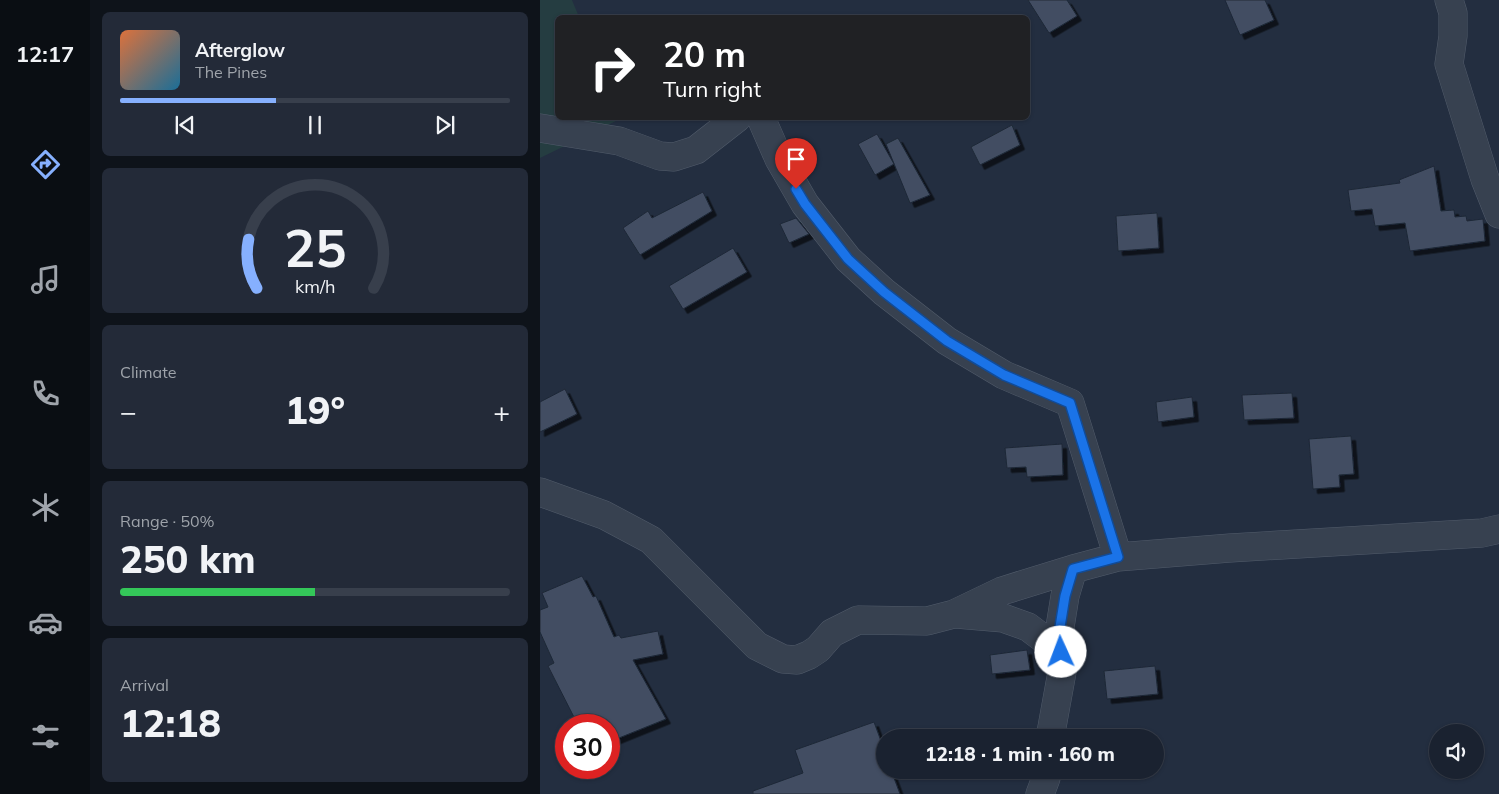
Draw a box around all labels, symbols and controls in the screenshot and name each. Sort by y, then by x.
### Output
text: 20 m [663,32,746,76]
icon: right [580,35,645,100]
text: Afterglow [195,38,285,62]
text: 12:17 [16,40,74,68]
text: The Pines [195,62,267,82]
text: Turn right [663,75,761,103]
icon: previous [171,111,199,139]
icon: pause [301,111,329,139]
icon: next [431,111,459,139]
pin [775,138,817,189]
icon: arrive [782,145,810,173]
icon: directions [28,147,63,182]
text: 25 [284,215,346,280]
icon: music [28,262,63,297]
text: km/h [295,275,335,297]
text: Climate [120,362,176,382]
icon: phone [28,376,63,411]
text: 19° [285,386,345,434]
text: − [120,394,137,429]
text: + [493,394,510,429]
icon: climate [28,490,63,525]
text: Range · 50% [120,511,215,531]
text: 250 km [120,535,256,583]
icon: car [28,605,63,640]
position arrow [1034,625,1086,677]
text: Arrival [120,675,169,695]
text: 12:18 [120,699,221,747]
speed limit sign: 30 [555,714,620,779]
icon: filters [28,719,63,754]
map controls [1429,724,1484,779]
button: sound [1429,724,1484,779]
text: 12:18 · 1 min · 160 m [925,742,1115,766]

